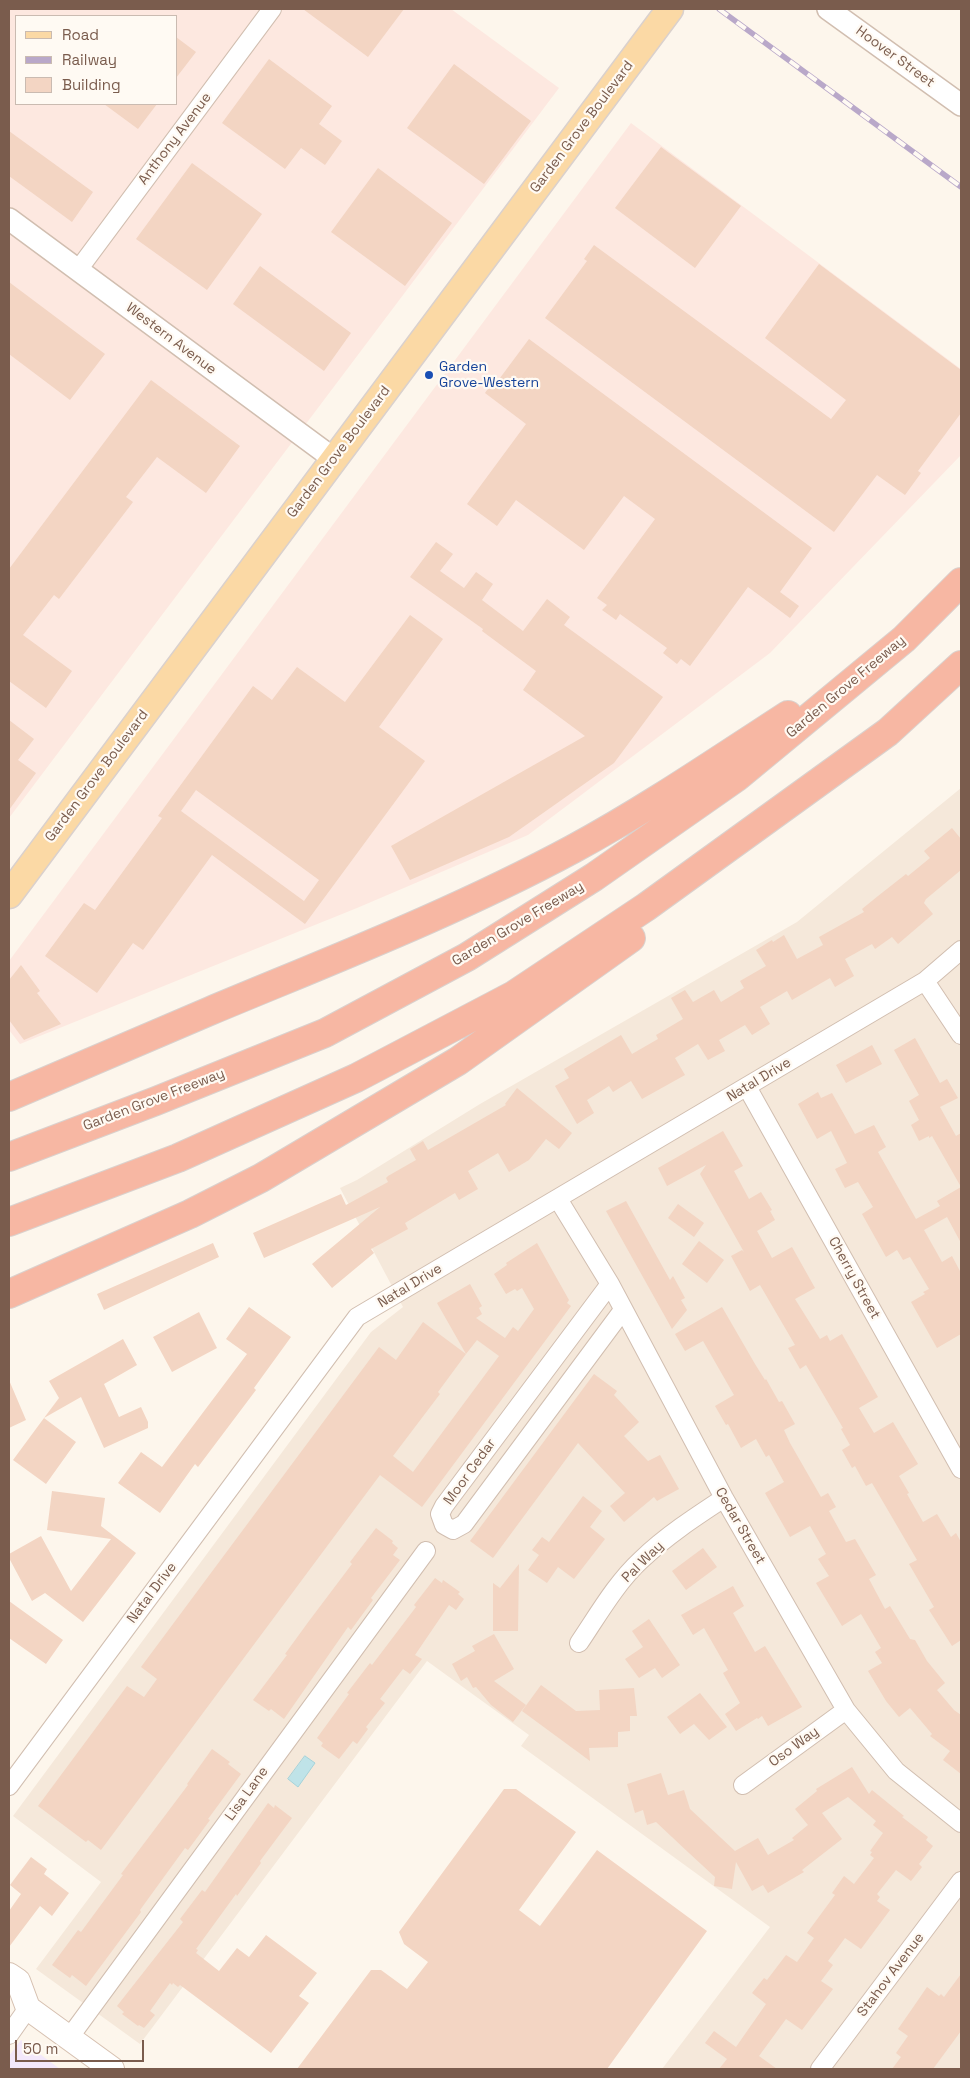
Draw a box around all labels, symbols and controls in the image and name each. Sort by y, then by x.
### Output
legend [15,15,178,105]
street label: Hoover Street [852,23,938,91]
text: Road [62,25,99,44]
text: Railway [62,50,117,69]
street label: Garden Grove Boulevard [527,58,637,196]
text: Building [62,75,121,94]
street label: Anthony Avenue [135,90,215,188]
street label: Western Avenue [122,300,220,378]
place label: Garden Grove-Western [439,359,539,392]
marker: Garden Grove-Western [423,369,435,381]
street label: Garden Grove Boulevard [284,383,394,521]
street label: Garden Grove Freeway [783,632,909,742]
street label: Garden Grove Boulevard [42,707,152,845]
street label: Garden Grove Freeway [449,878,587,970]
street label: Natal Drive [724,1054,794,1106]
street label: Garden Grove Freeway [81,1065,227,1135]
street label: Cherry Street [825,1234,883,1322]
street label: Natal Drive [375,1260,445,1312]
street label: Moor Cedar [440,1436,500,1508]
street label: Cedar Street [711,1485,769,1567]
street label: Pal Way [619,1538,667,1586]
street label: Natal Drive [124,1559,180,1627]
street label: Oso Way [766,1723,822,1771]
street label: Lisa Lane [222,1764,272,1824]
street label: Stahov Avenue [854,1930,928,2020]
scale bar [18,2030,146,2062]
text: 50 m [23,2039,58,2058]

